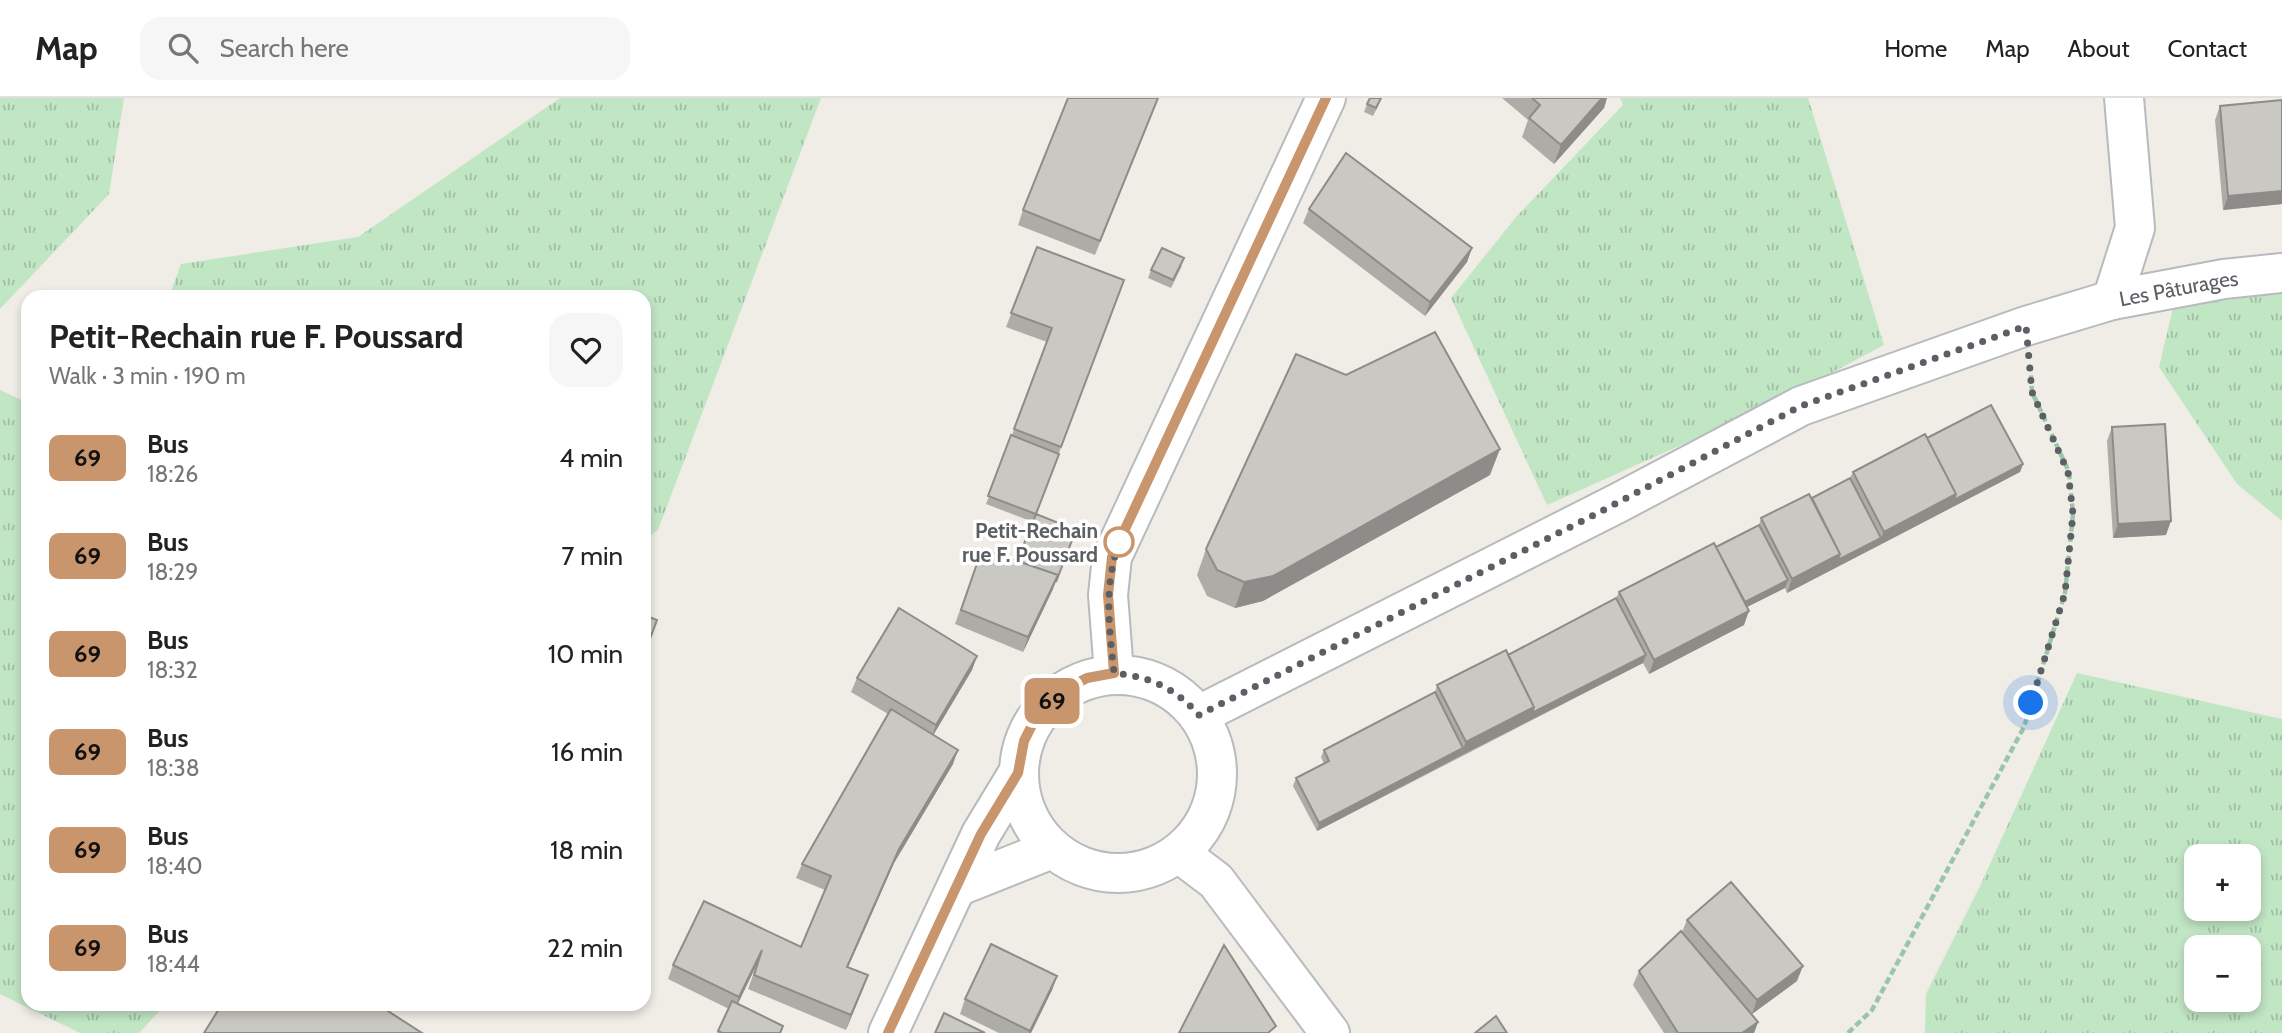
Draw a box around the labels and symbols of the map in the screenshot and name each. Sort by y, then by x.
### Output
street label: Les Pâturages [2117,265,2240,311]
place label: Petit-Rechain rue F. Poussard [962,518,1098,567]
marker: Petit-Rechain rue F. Poussard [1104,527,1134,557]
line badge: 69 [1020,678,1084,724]
your location [2013,685,2048,720]

